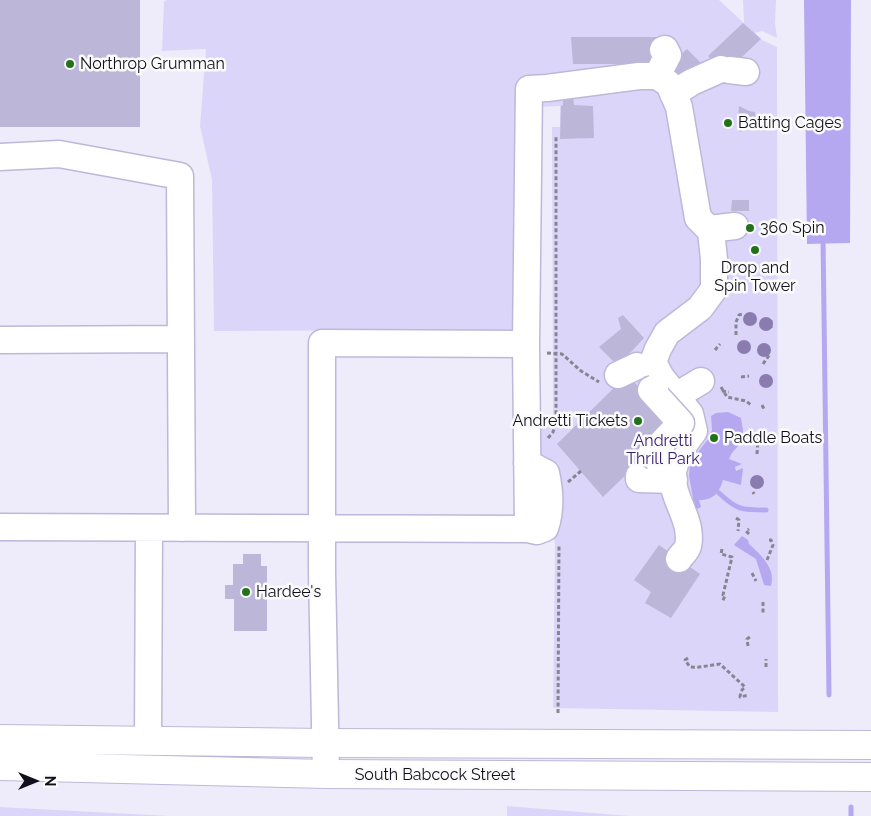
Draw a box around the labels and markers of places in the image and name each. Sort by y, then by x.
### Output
place label: Northrop Grumman [80,54,225,74]
marker: Northrop Grumman [64,58,76,70]
place label: Batting Cages [738,113,842,133]
marker: Batting Cages [722,117,734,129]
place label: 360 Spin [760,218,824,238]
marker: 360 Spin [744,222,756,234]
marker: Drop and Spin Tower [749,244,761,256]
place label: Drop and Spin Tower [714,258,796,296]
place label: Andretti Tickets [512,411,628,431]
marker: Andretti Tickets [632,415,644,427]
place label: Paddle Boats [724,428,822,448]
marker: Paddle Boats [708,432,720,444]
place label: Hardee's [256,582,321,602]
marker: Hardee's [240,586,252,598]

